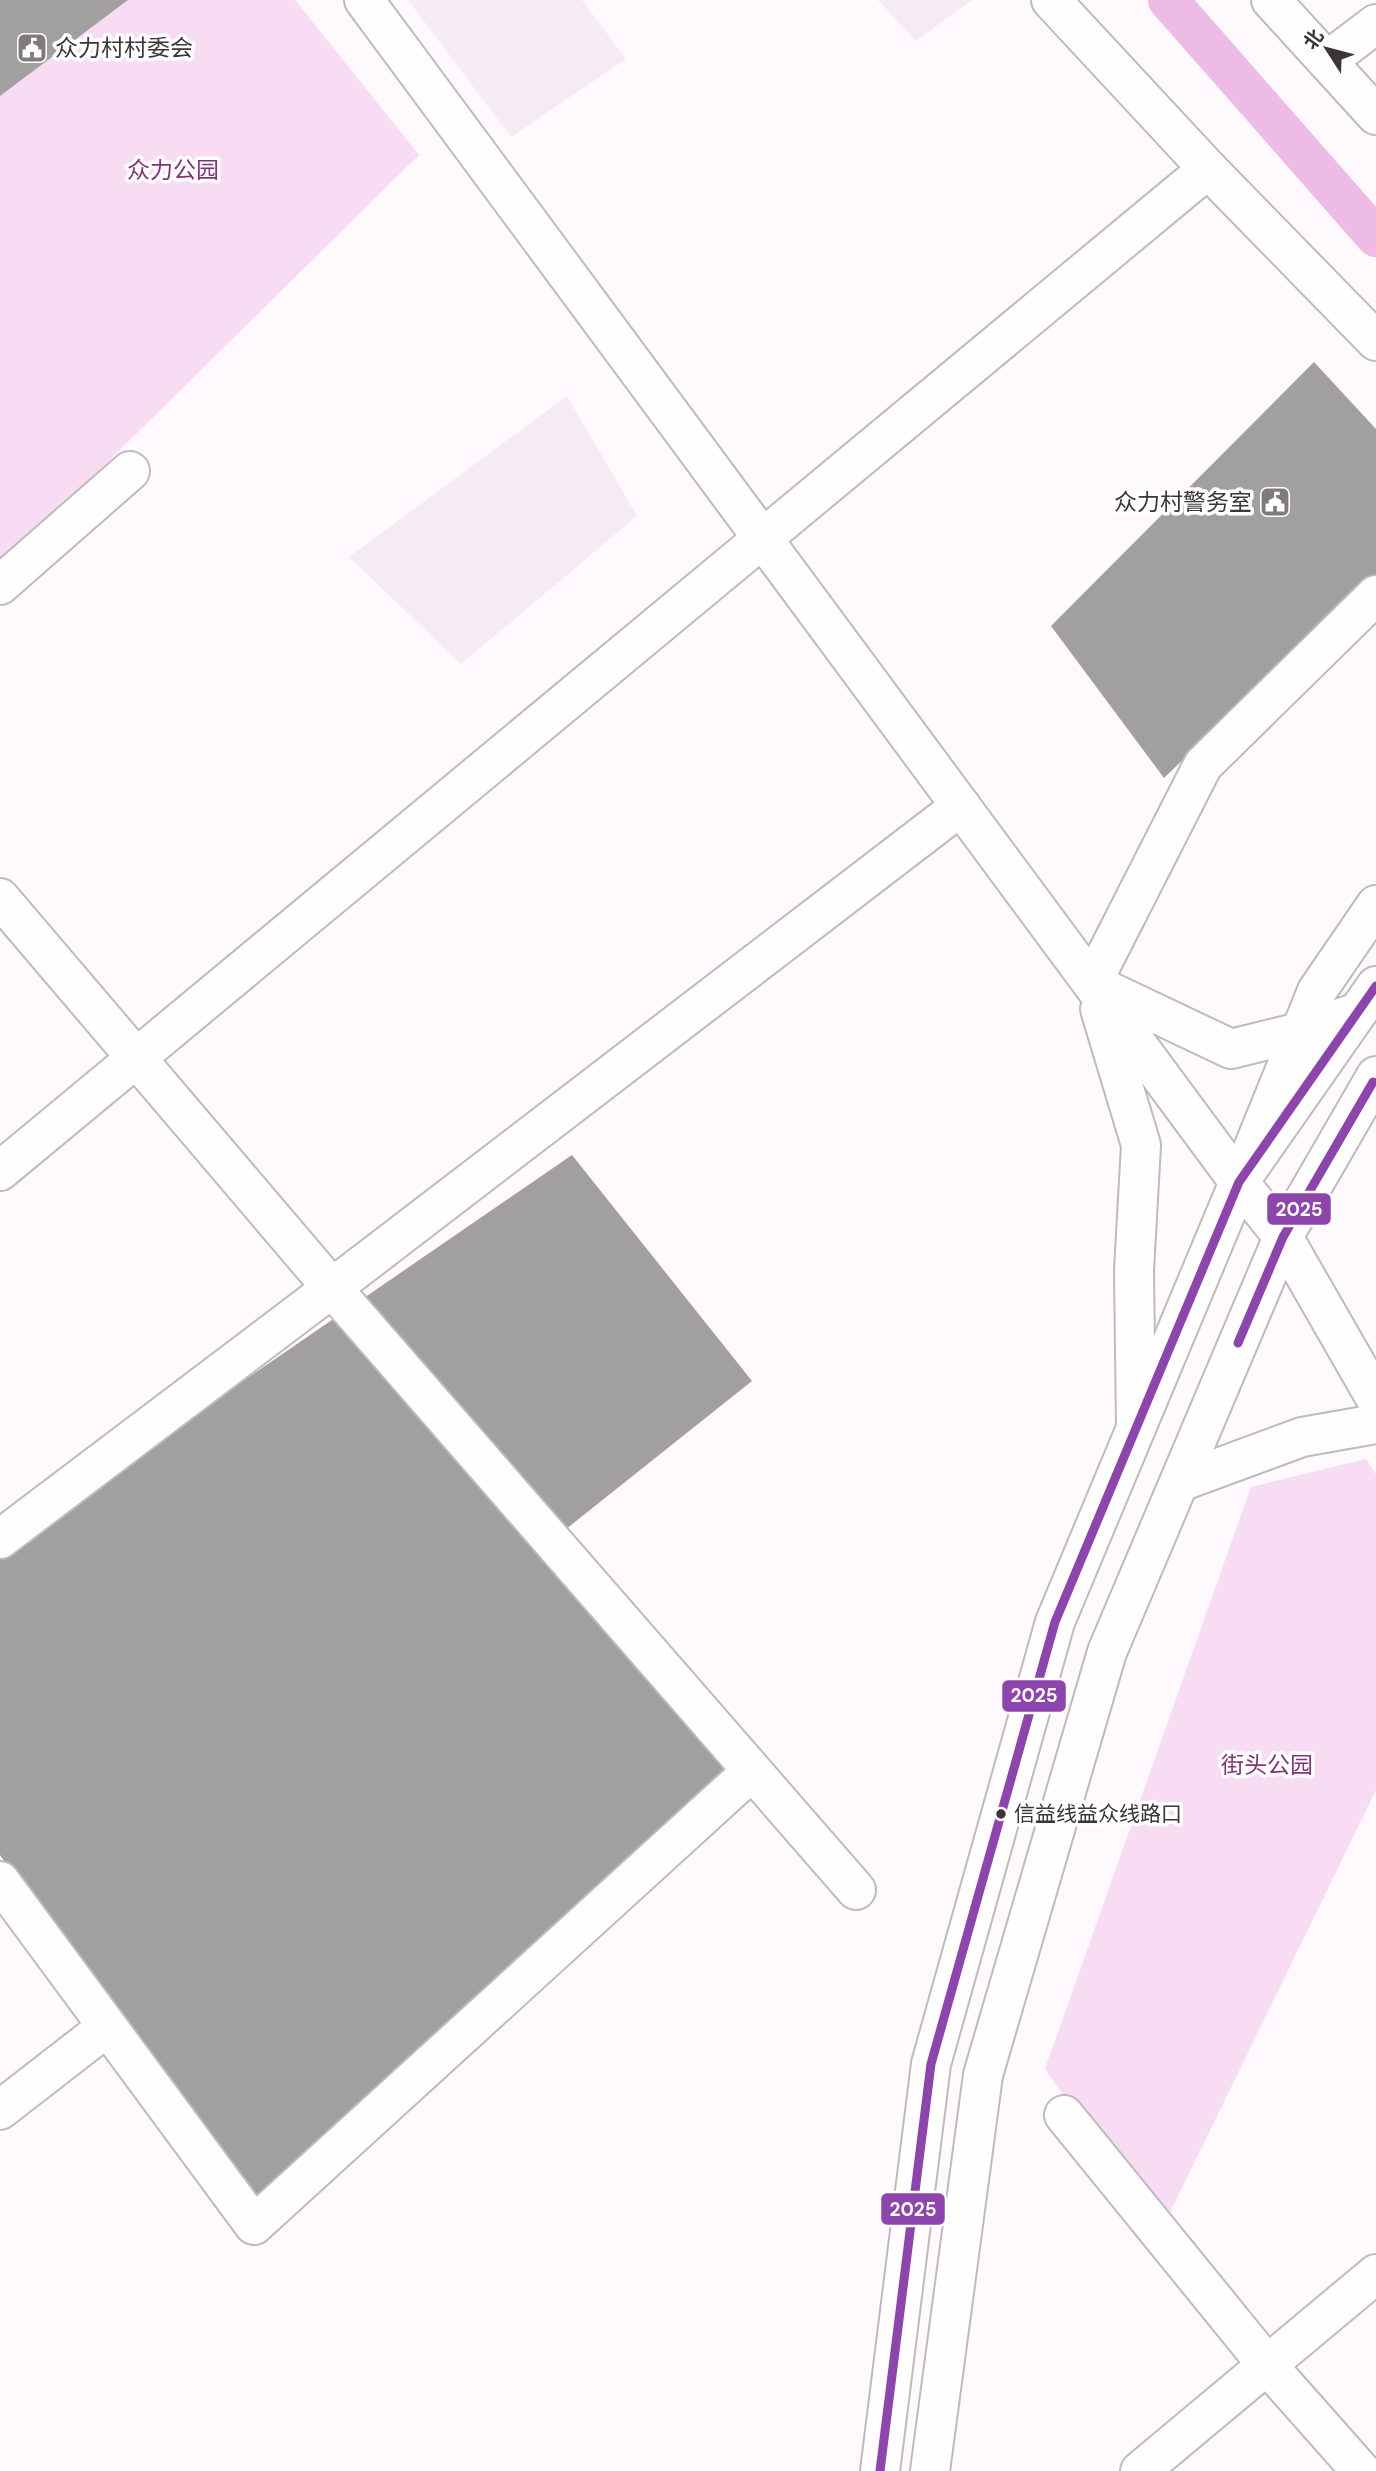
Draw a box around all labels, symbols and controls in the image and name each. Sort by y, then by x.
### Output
north arrow [1292,14,1362,84]
text: 北 [1298,24,1329,54]
public building icon: 众力村村委会 [15,31,49,65]
place label: 众力村村委会 [55,33,193,63]
park label: 众力公园 [127,155,219,185]
public building icon: 众力村警务室 [1258,485,1292,519]
place label: 众力村警务室 [1114,487,1252,517]
line badge: 2025 [1266,1192,1332,1226]
text: 2025 [1276,1197,1322,1222]
line badge: 2025 [1001,1679,1067,1713]
text: 2025 [1011,1683,1057,1708]
park label: 街头公园 [1221,1750,1313,1780]
place label: 信益线益众线路口 [1014,1800,1182,1828]
marker: 信益线益众线路口 [994,1807,1008,1821]
line badge: 2025 [880,2192,946,2226]
text: 2025 [890,2197,936,2222]

